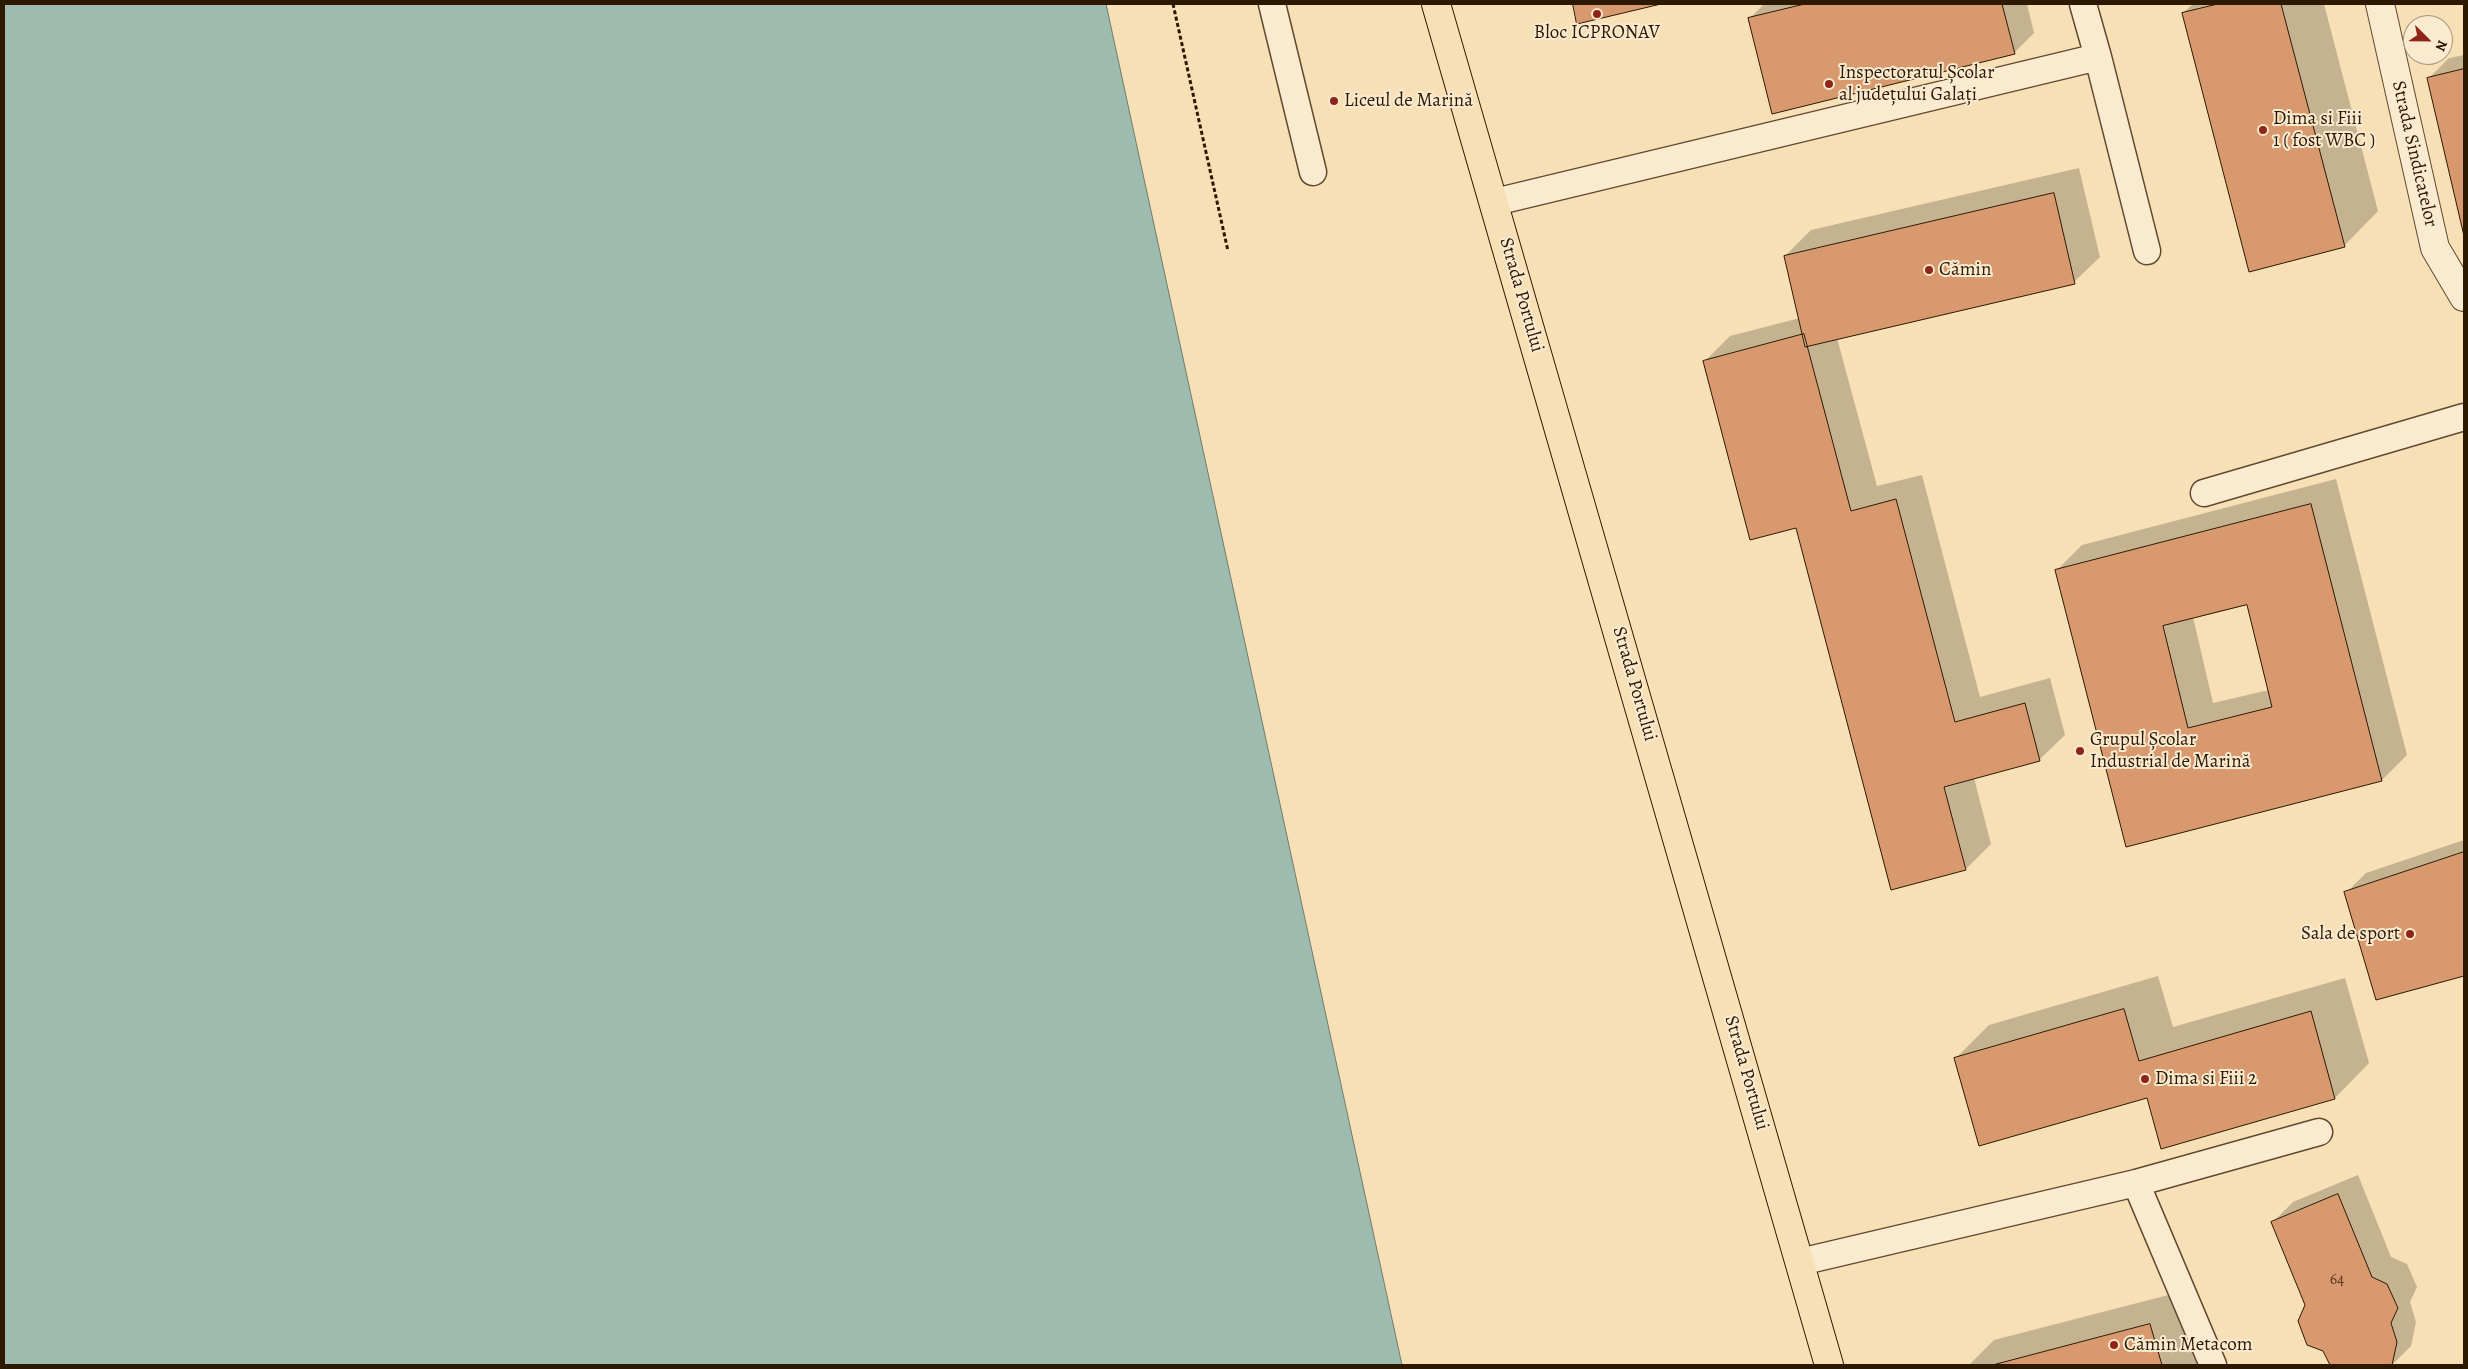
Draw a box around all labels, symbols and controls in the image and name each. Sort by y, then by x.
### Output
marker: Bloc ICPRONAV [1591,8,1603,20]
north arrow [2403,15,2453,65]
place label: Bloc ICPRONAV [1534,22,1660,44]
text: N [2431,37,2452,54]
place label: Inspectoratul Școlar al județului Galați [1839,62,1995,106]
marker: Inspectoratul Școlar al județului Galați [1823,78,1835,90]
street label: Strada Sindicatelor [2386,79,2442,229]
place label: Liceul de Marină [1344,90,1473,112]
marker: Liceul de Marină [1328,95,1340,107]
place label: Dima si Fiii 1 ( fost WBC ) [2273,108,2375,152]
marker: Dima si Fiii 1 ( fost WBC ) [2257,124,2269,136]
street label: Strada Portului [1494,235,1548,355]
place label: Cămin [1939,259,1991,281]
marker: Cămin [1923,264,1935,276]
street label: Strada Portului [1607,624,1661,744]
place label: Grupul Școlar Industrial de Marină [2090,729,2250,773]
marker: Grupul Școlar Industrial de Marină [2074,745,2086,757]
place label: Sala de sport [2301,923,2400,945]
marker: Sala de sport [2404,928,2416,940]
street label: Strada Portului [1719,1013,1773,1133]
place label: Dima si Fiii 2 [2155,1068,2257,1090]
marker: Dima si Fiii 2 [2139,1073,2151,1085]
house number: 64 [2330,1270,2344,1290]
place label: Cămin Metacom [2124,1334,2252,1356]
marker: Cămin Metacom [2108,1339,2120,1351]

